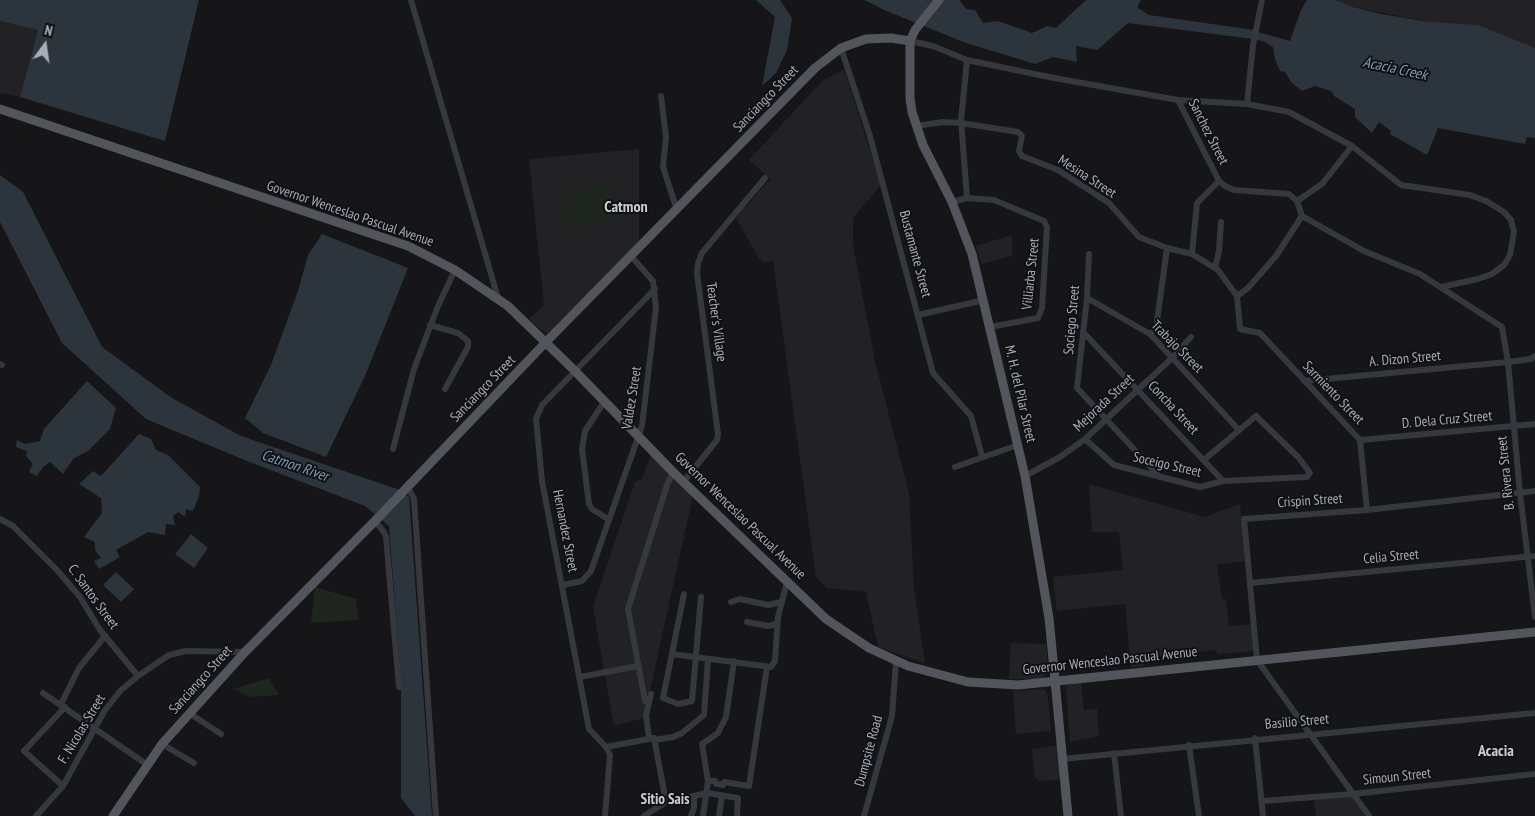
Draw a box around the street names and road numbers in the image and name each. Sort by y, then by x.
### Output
street label: Sanciangco Street [730,62,802,136]
street label: Sanchez Street [1184,96,1232,168]
street label: Mesina Street [1055,152,1119,202]
street label: Governor Wenceslao Pascual Avenue [264,178,436,250]
street label: Bustamante Street [895,209,935,299]
street label: Villiarba Street [1019,237,1043,311]
street label: Teacher's Village [702,281,730,363]
street label: Sociego Street [1061,285,1083,355]
street label: Trabajo Street [1147,317,1207,377]
street label: M. H. del Pilar Street [1001,344,1039,444]
street label: A. Dizon Street [1369,348,1441,370]
street label: Sanciangco Street [447,352,519,426]
street label: Sarmiento Street [1299,358,1367,428]
street label: Valdez Street [619,365,645,431]
street label: Mejorada Street [1070,371,1138,435]
street label: Concha Street [1144,378,1202,438]
street label: D. Dela Cruz Street [1401,408,1493,432]
street label: B. Rivera Street [1494,435,1518,511]
street label: Governor Wenceslao Pascual Avenue [671,449,809,583]
street label: Soceigo Street [1131,449,1203,481]
street label: Hernandez Street [549,488,581,574]
street label: Crispin Street [1277,490,1343,512]
street label: Celia Street [1363,546,1419,568]
street label: C. Santos Street [64,561,122,633]
street label: Sanciangco Street [166,642,236,718]
street label: Governor Wenceslao Pascual Avenue [1022,643,1198,679]
street label: F. Nicolas Street [55,691,109,767]
street label: Basilio Street [1264,711,1330,733]
street label: Dumpsite Road [851,714,887,788]
street label: Simoun Street [1362,765,1432,789]

